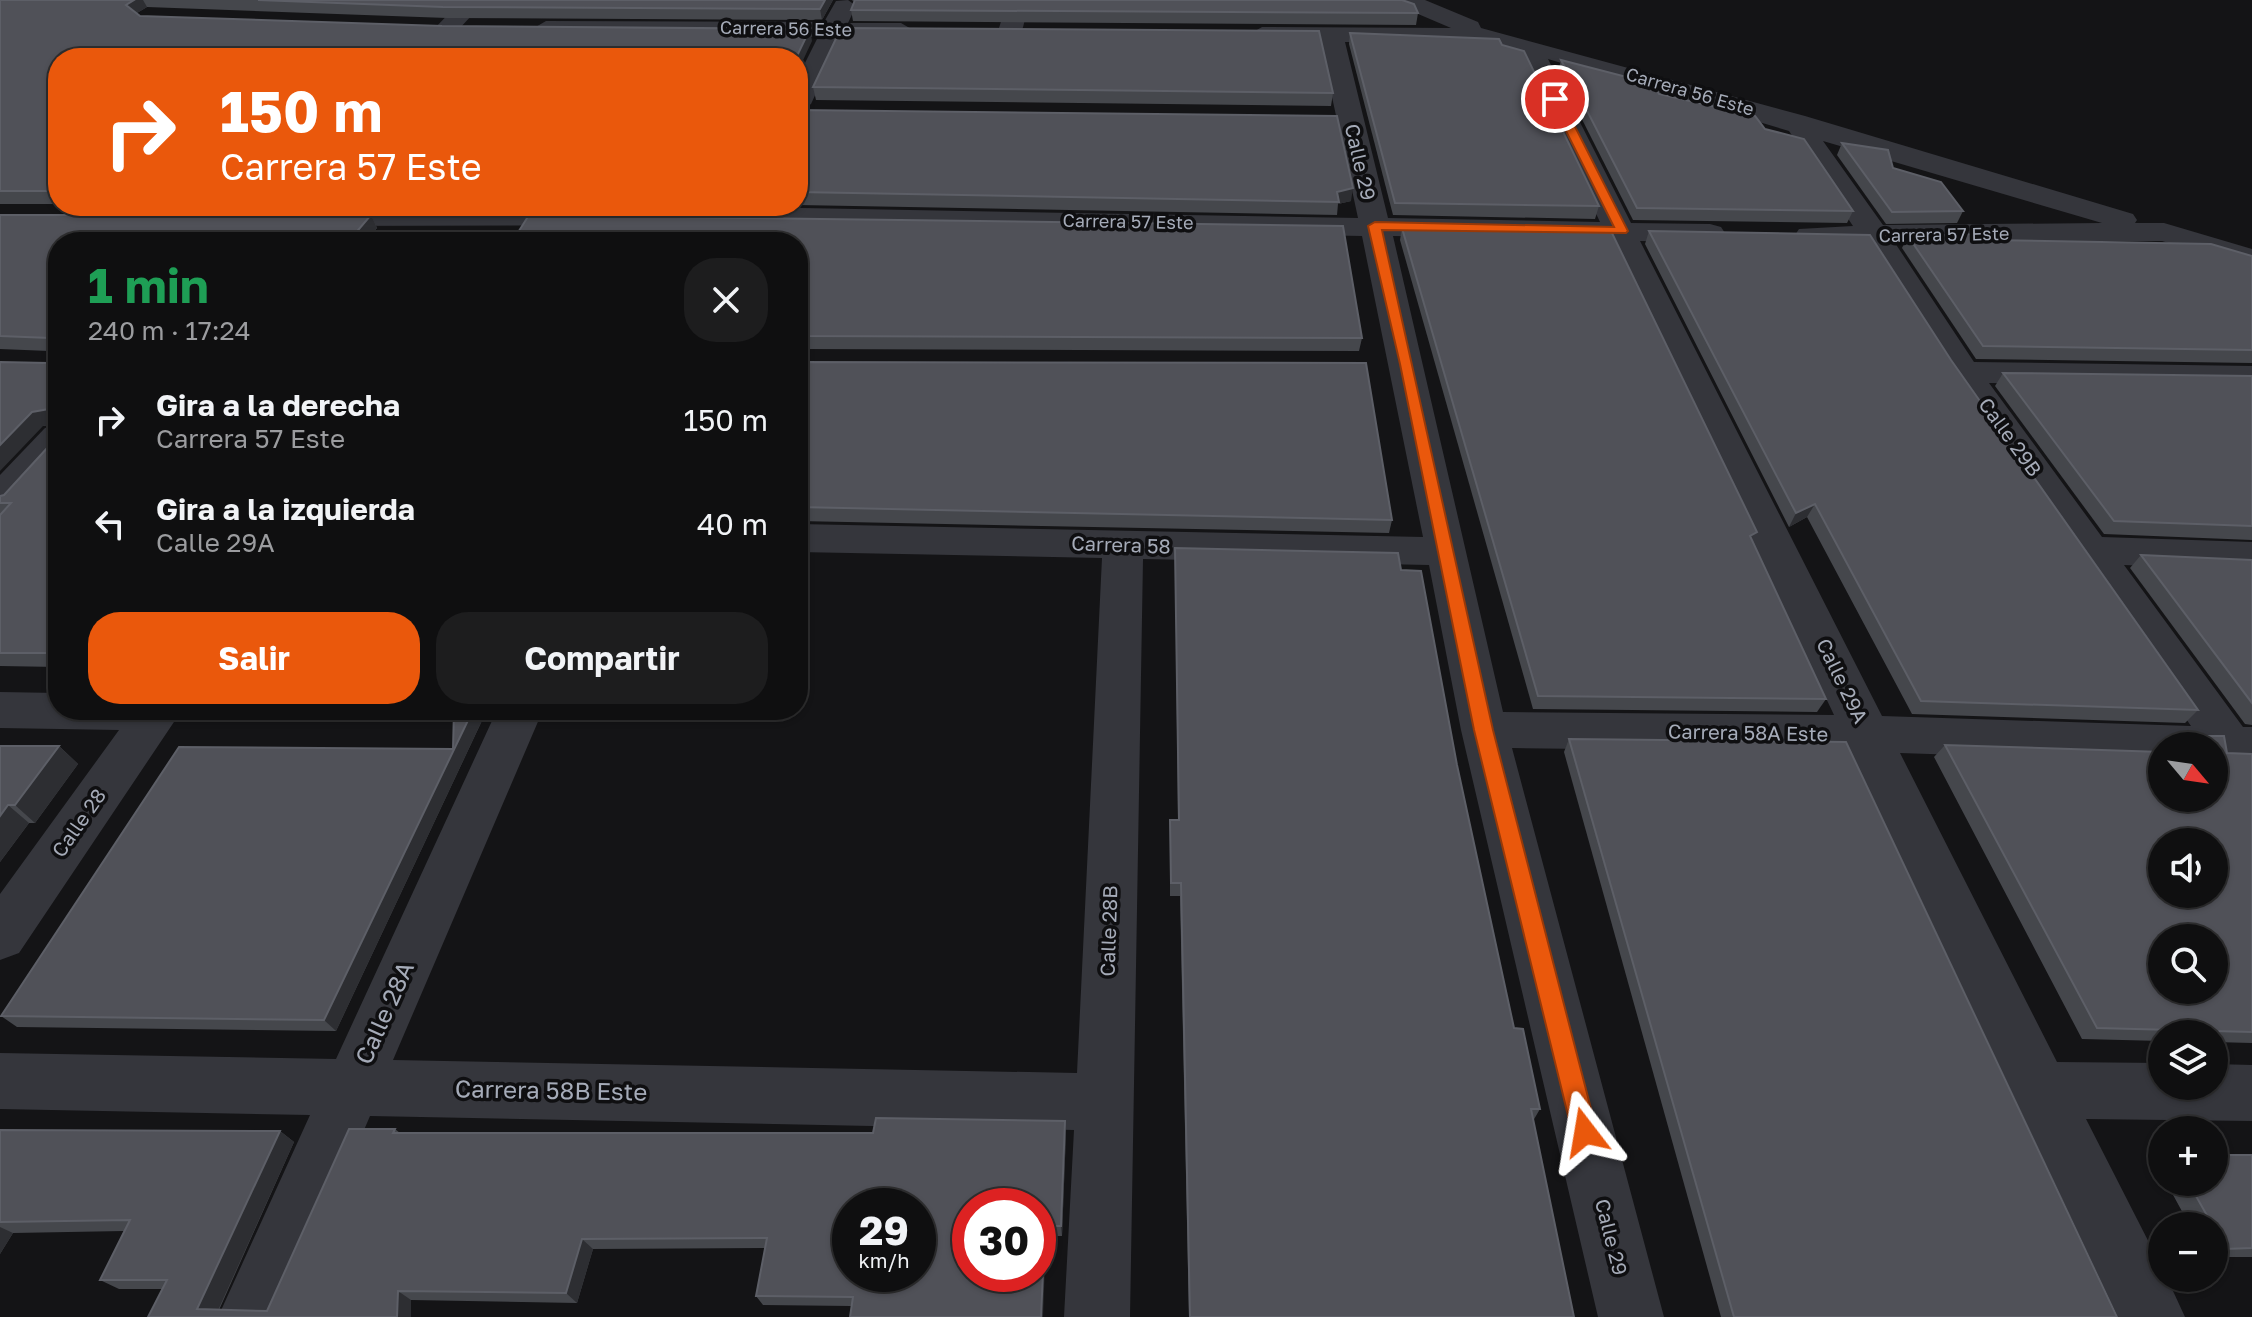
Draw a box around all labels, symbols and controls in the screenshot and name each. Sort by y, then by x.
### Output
street label: Carrera 56 Este [720,16,852,40]
street label: Carrera 56 Este [1624,62,1757,120]
pin [1521,65,1589,133]
text: 150 m [220,77,382,144]
icon: arrive [1533,77,1577,121]
icon: right [88,80,192,184]
street label: Calle 29 [1341,121,1381,202]
text: Carrera 57 Este [220,145,482,188]
street label: Carrera 57 Este [1062,209,1194,233]
street label: Carrera 57 Este [1878,222,2010,246]
text: 1 min [88,256,209,314]
button: close [684,258,768,342]
text: 240 m · 17:24 [88,315,251,346]
text: Gira a la derecha [156,387,400,423]
street label: Calle 29B [1974,392,2047,480]
icon: right [88,398,132,442]
text: 150 m [683,402,768,438]
text: Carrera 57 Este [156,423,345,454]
text: Gira a la izquierda [156,491,415,527]
icon: left [88,502,132,546]
text: 40 m [697,506,768,542]
text: Calle 29A [156,527,275,558]
street label: Carrera 58 [1071,530,1171,558]
button: Salir [88,612,420,704]
button: Compartir [436,612,768,704]
street label: Calle 29A [1812,634,1874,727]
street label: Carrera 58A Este [1668,719,1828,745]
north arrow [2148,732,2228,812]
map controls [2148,732,2228,1292]
street label: Calle 28 [46,784,110,861]
button: sound [2148,828,2228,908]
street label: Calle 28B [1094,885,1122,977]
button: search [2148,924,2228,1004]
street label: Calle 28A [348,956,419,1068]
button: layers [2148,1020,2228,1100]
street label: Carrera 58B Este [455,1073,648,1106]
position arrow [1543,1090,1627,1174]
button: + [2148,1116,2228,1196]
speed limit sign: 30 [952,1188,1056,1292]
street label: Calle 29 [1591,1196,1633,1277]
text: 29 [859,1206,909,1254]
button: − [2148,1212,2228,1292]
text: km/h [859,1248,909,1272]

